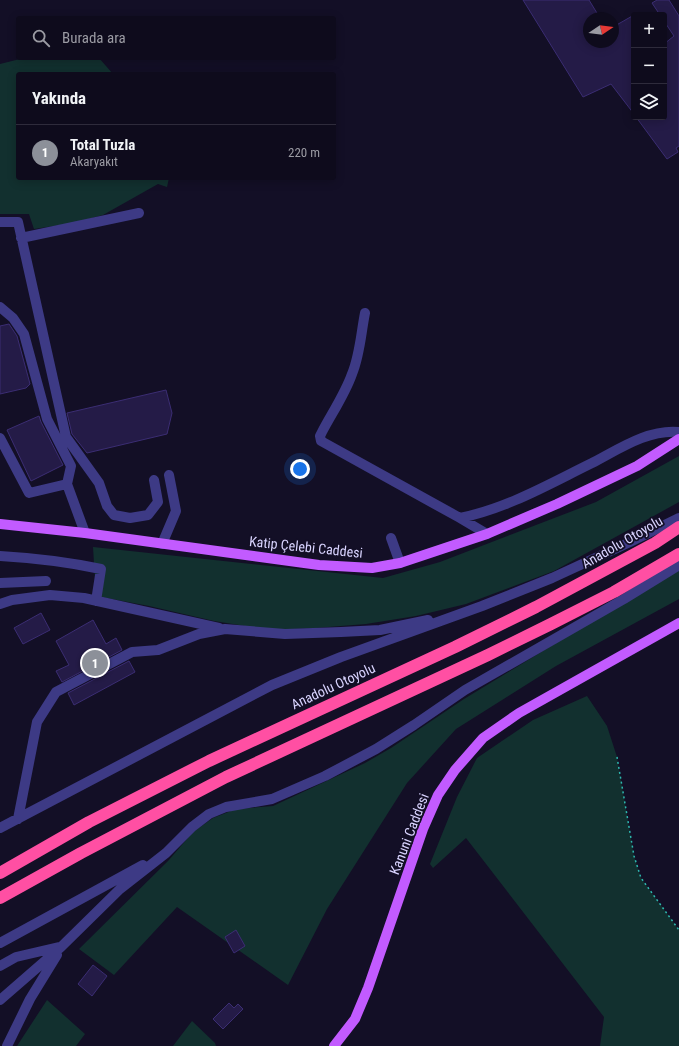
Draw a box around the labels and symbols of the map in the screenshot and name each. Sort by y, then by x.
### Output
north arrow [583,12,619,48]
your location [290,459,310,479]
street label: Anadolu Otoyolu [579,512,665,572]
street label: Katip Çelebi Caddesi [248,533,364,561]
pin: 1 [82,648,108,678]
street label: Anadolu Otoyolu [288,660,378,712]
street label: Kanuni Caddesi [386,791,432,877]

